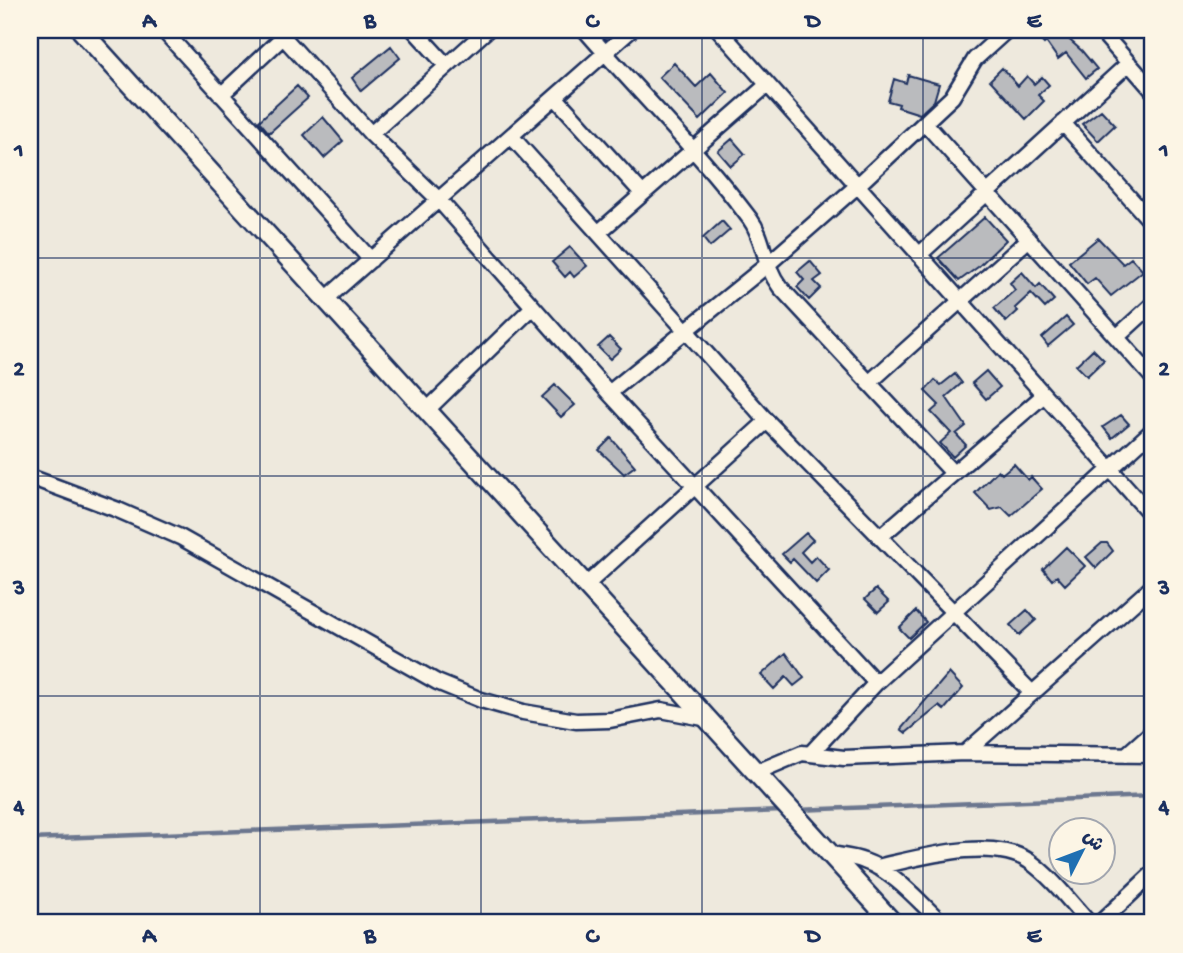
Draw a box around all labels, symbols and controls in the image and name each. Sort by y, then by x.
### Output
text: A [141,9,157,36]
text: B [363,9,377,36]
text: C [586,9,601,36]
text: D [804,9,822,36]
text: E [1027,9,1043,36]
text: 1 [13,138,24,165]
text: 1 [1158,138,1169,165]
text: 2 [13,357,25,384]
text: 2 [1158,357,1170,384]
text: 3 [12,576,25,603]
text: 3 [1157,576,1170,603]
text: 4 [13,795,25,822]
text: 4 [1158,795,1170,822]
north arrow [1046,816,1116,886]
text: ش [1076,827,1108,857]
text: A [141,924,157,951]
text: B [363,924,377,951]
text: C [586,924,601,951]
text: D [804,924,822,951]
text: E [1027,924,1043,951]

